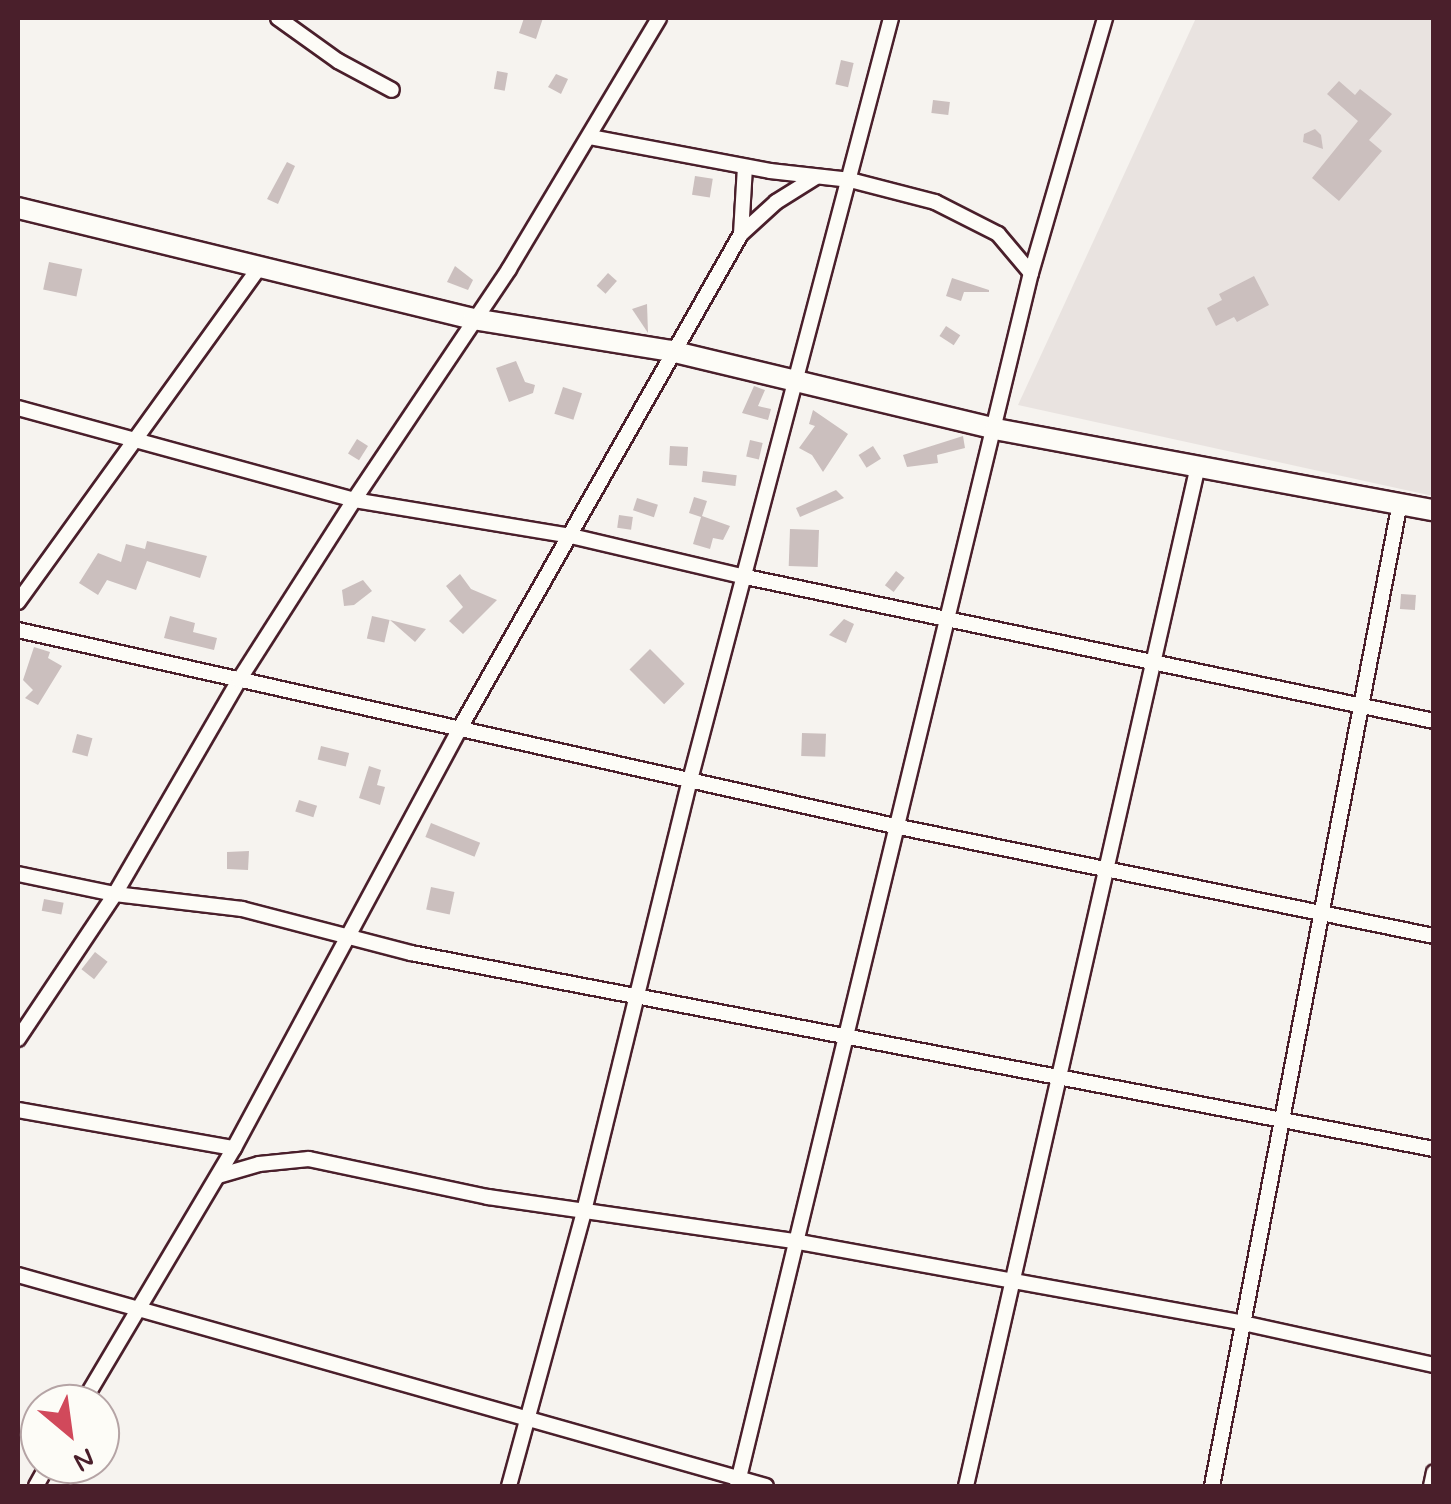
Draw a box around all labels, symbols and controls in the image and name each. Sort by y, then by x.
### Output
north arrow [20,1384,120,1484]
text: N [67,1438,101,1480]

